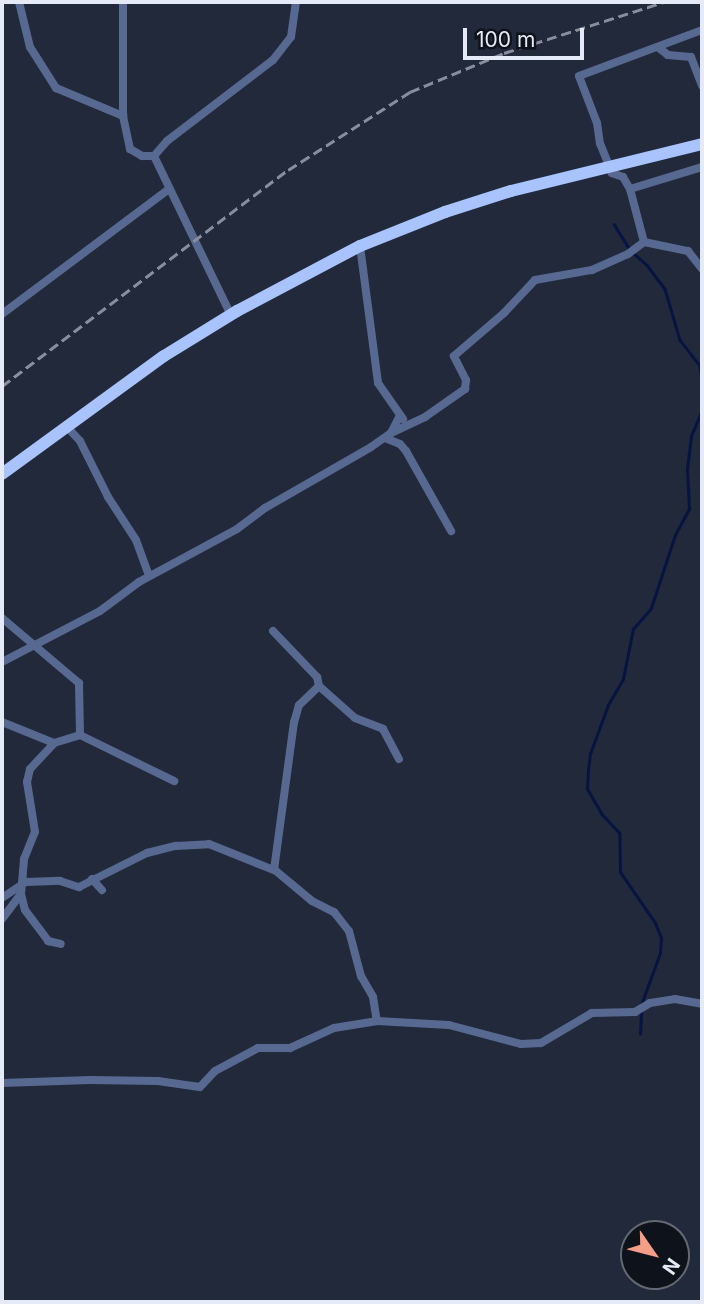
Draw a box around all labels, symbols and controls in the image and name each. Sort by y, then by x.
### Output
scale bar [466,14,587,58]
text: 100 m [476,27,535,52]
north arrow [620,1220,690,1290]
text: N [657,1254,685,1279]

